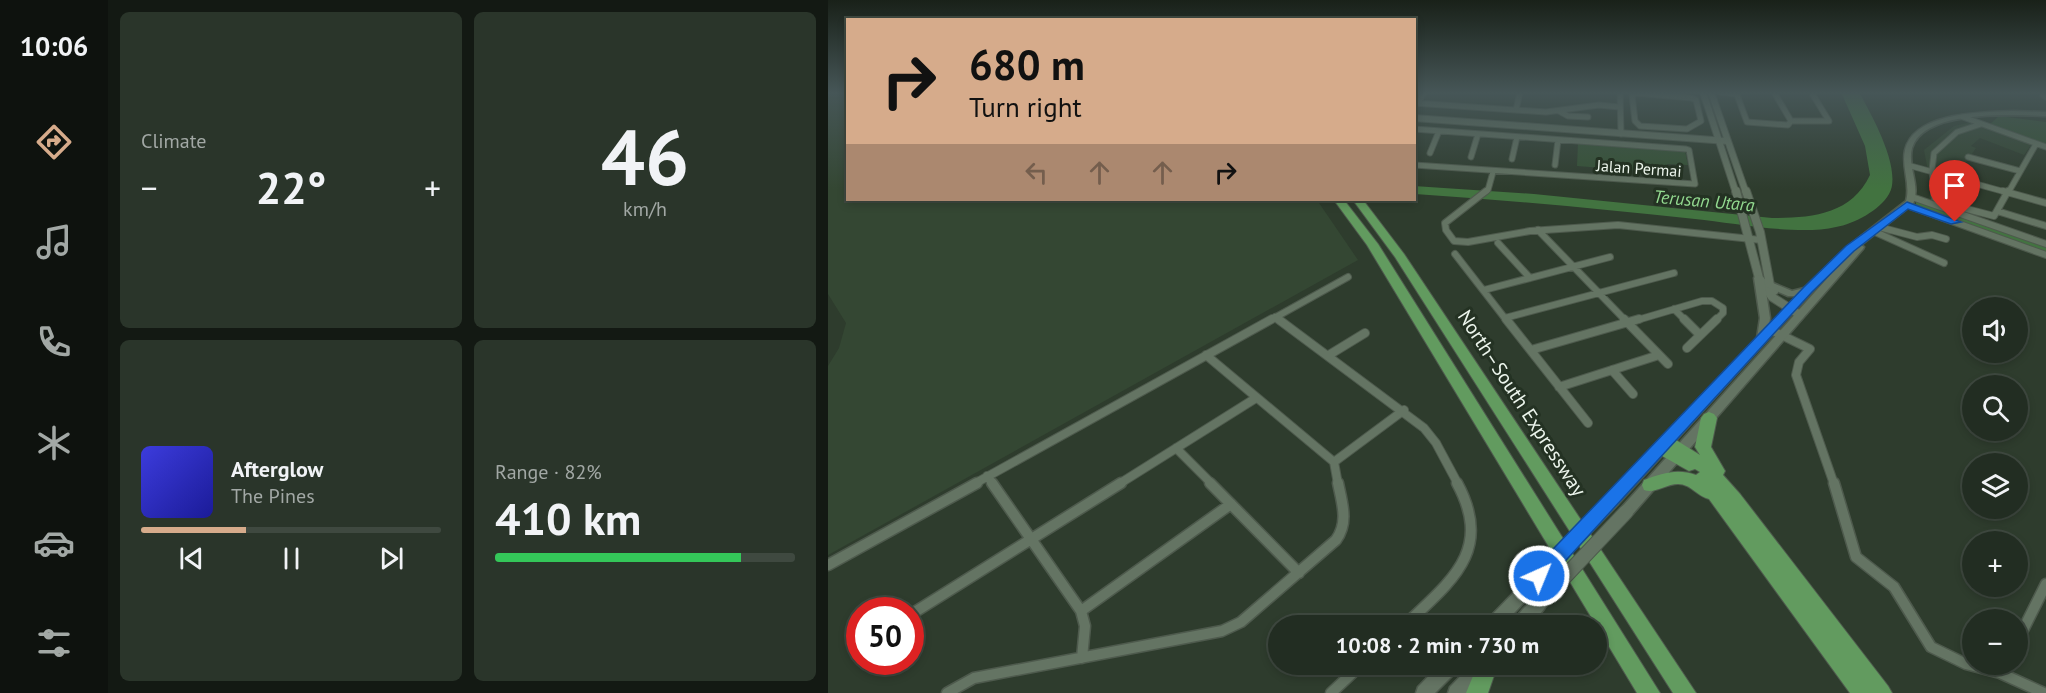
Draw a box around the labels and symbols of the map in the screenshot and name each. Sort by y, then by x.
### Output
street label: Jalan Permai [1595,155,1682,181]
pin [1929,160,1980,222]
water label: Terusan Utara [1653,185,1756,216]
street label: North–South Expressway [1452,305,1592,502]
position arrow [1507,544,1571,608]
speed limit sign: 50 [846,597,924,675]

